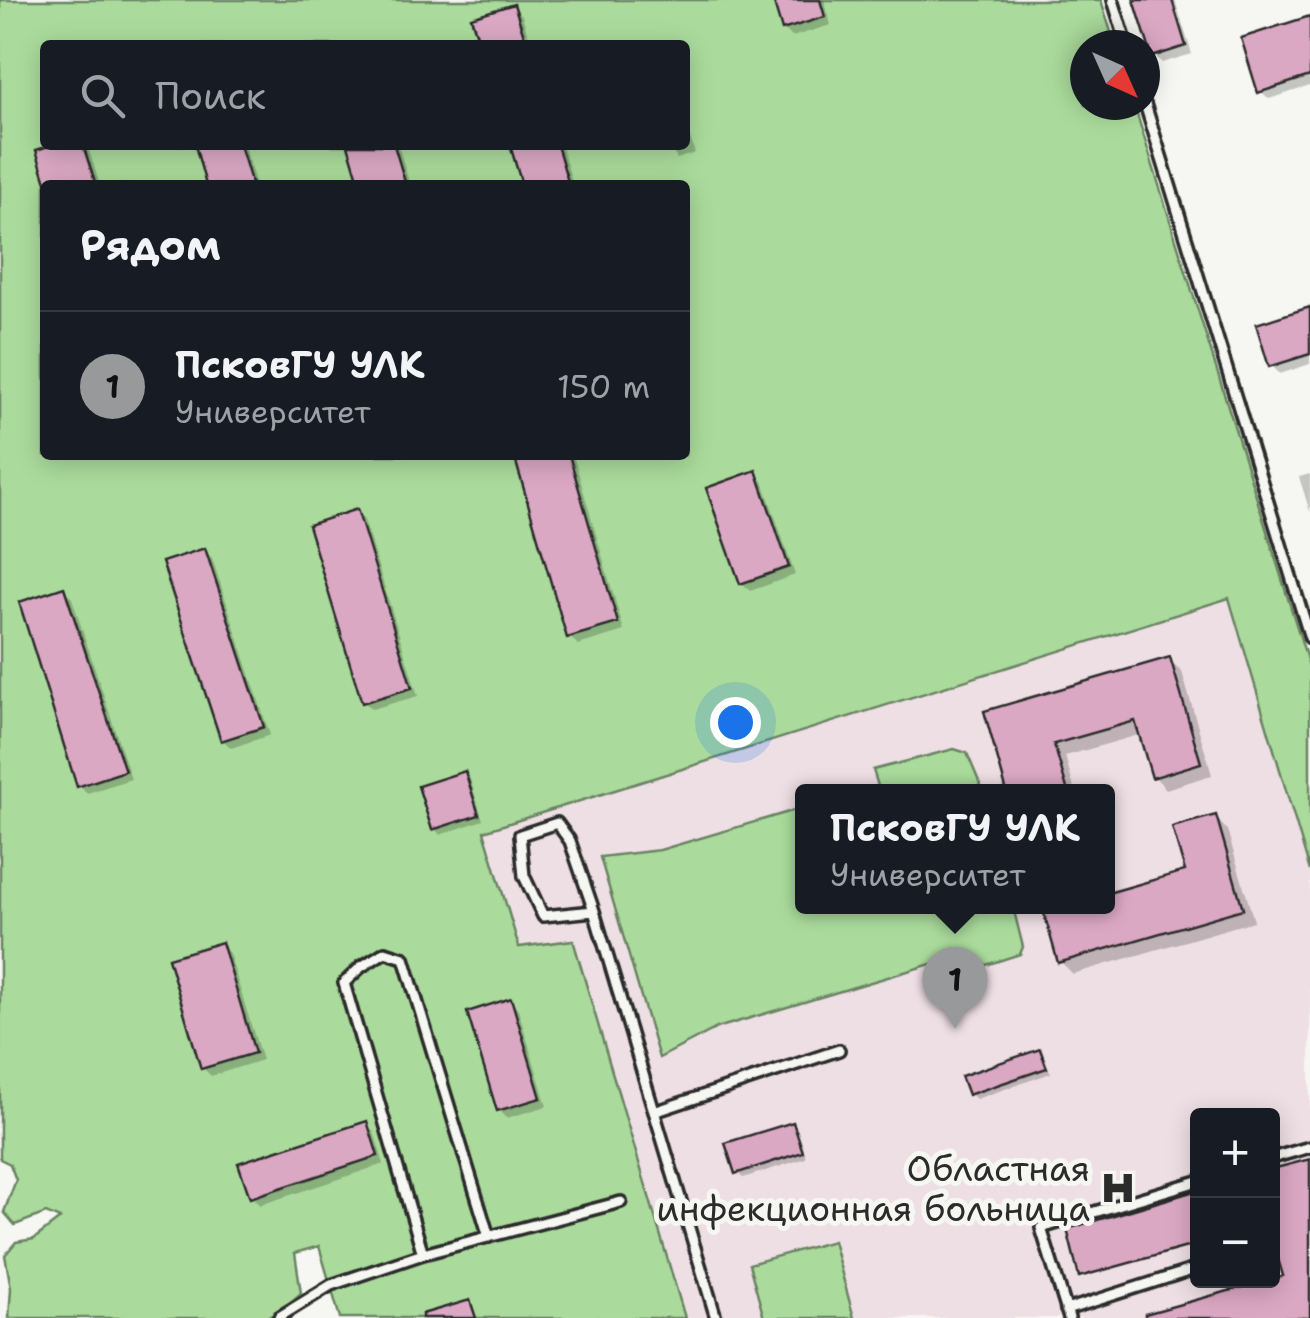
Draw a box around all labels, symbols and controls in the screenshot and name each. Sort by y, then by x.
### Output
north arrow [1070,30,1160,120]
search box [40,40,690,150]
icon: search [75,68,130,123]
text: Поиск [155,70,266,121]
text: Рядом [80,217,221,273]
text: ПсковГУ УЛК [175,339,425,390]
text: 1 [105,365,120,408]
text: 150 m [557,365,650,408]
text: Университет [175,390,370,433]
your location [710,697,761,748]
popup [795,784,1115,914]
text: ПсковГУ УЛК [830,802,1080,853]
text: Университет [830,853,1026,896]
pin: 1 [922,946,988,1029]
map controls [1190,1108,1280,1288]
button: + [1190,1108,1280,1198]
place label: Областная инфекционная больница [656,1145,1090,1232]
hospital icon: Областная инфекционная больница [1099,1169,1137,1207]
button: − [1190,1198,1280,1288]

